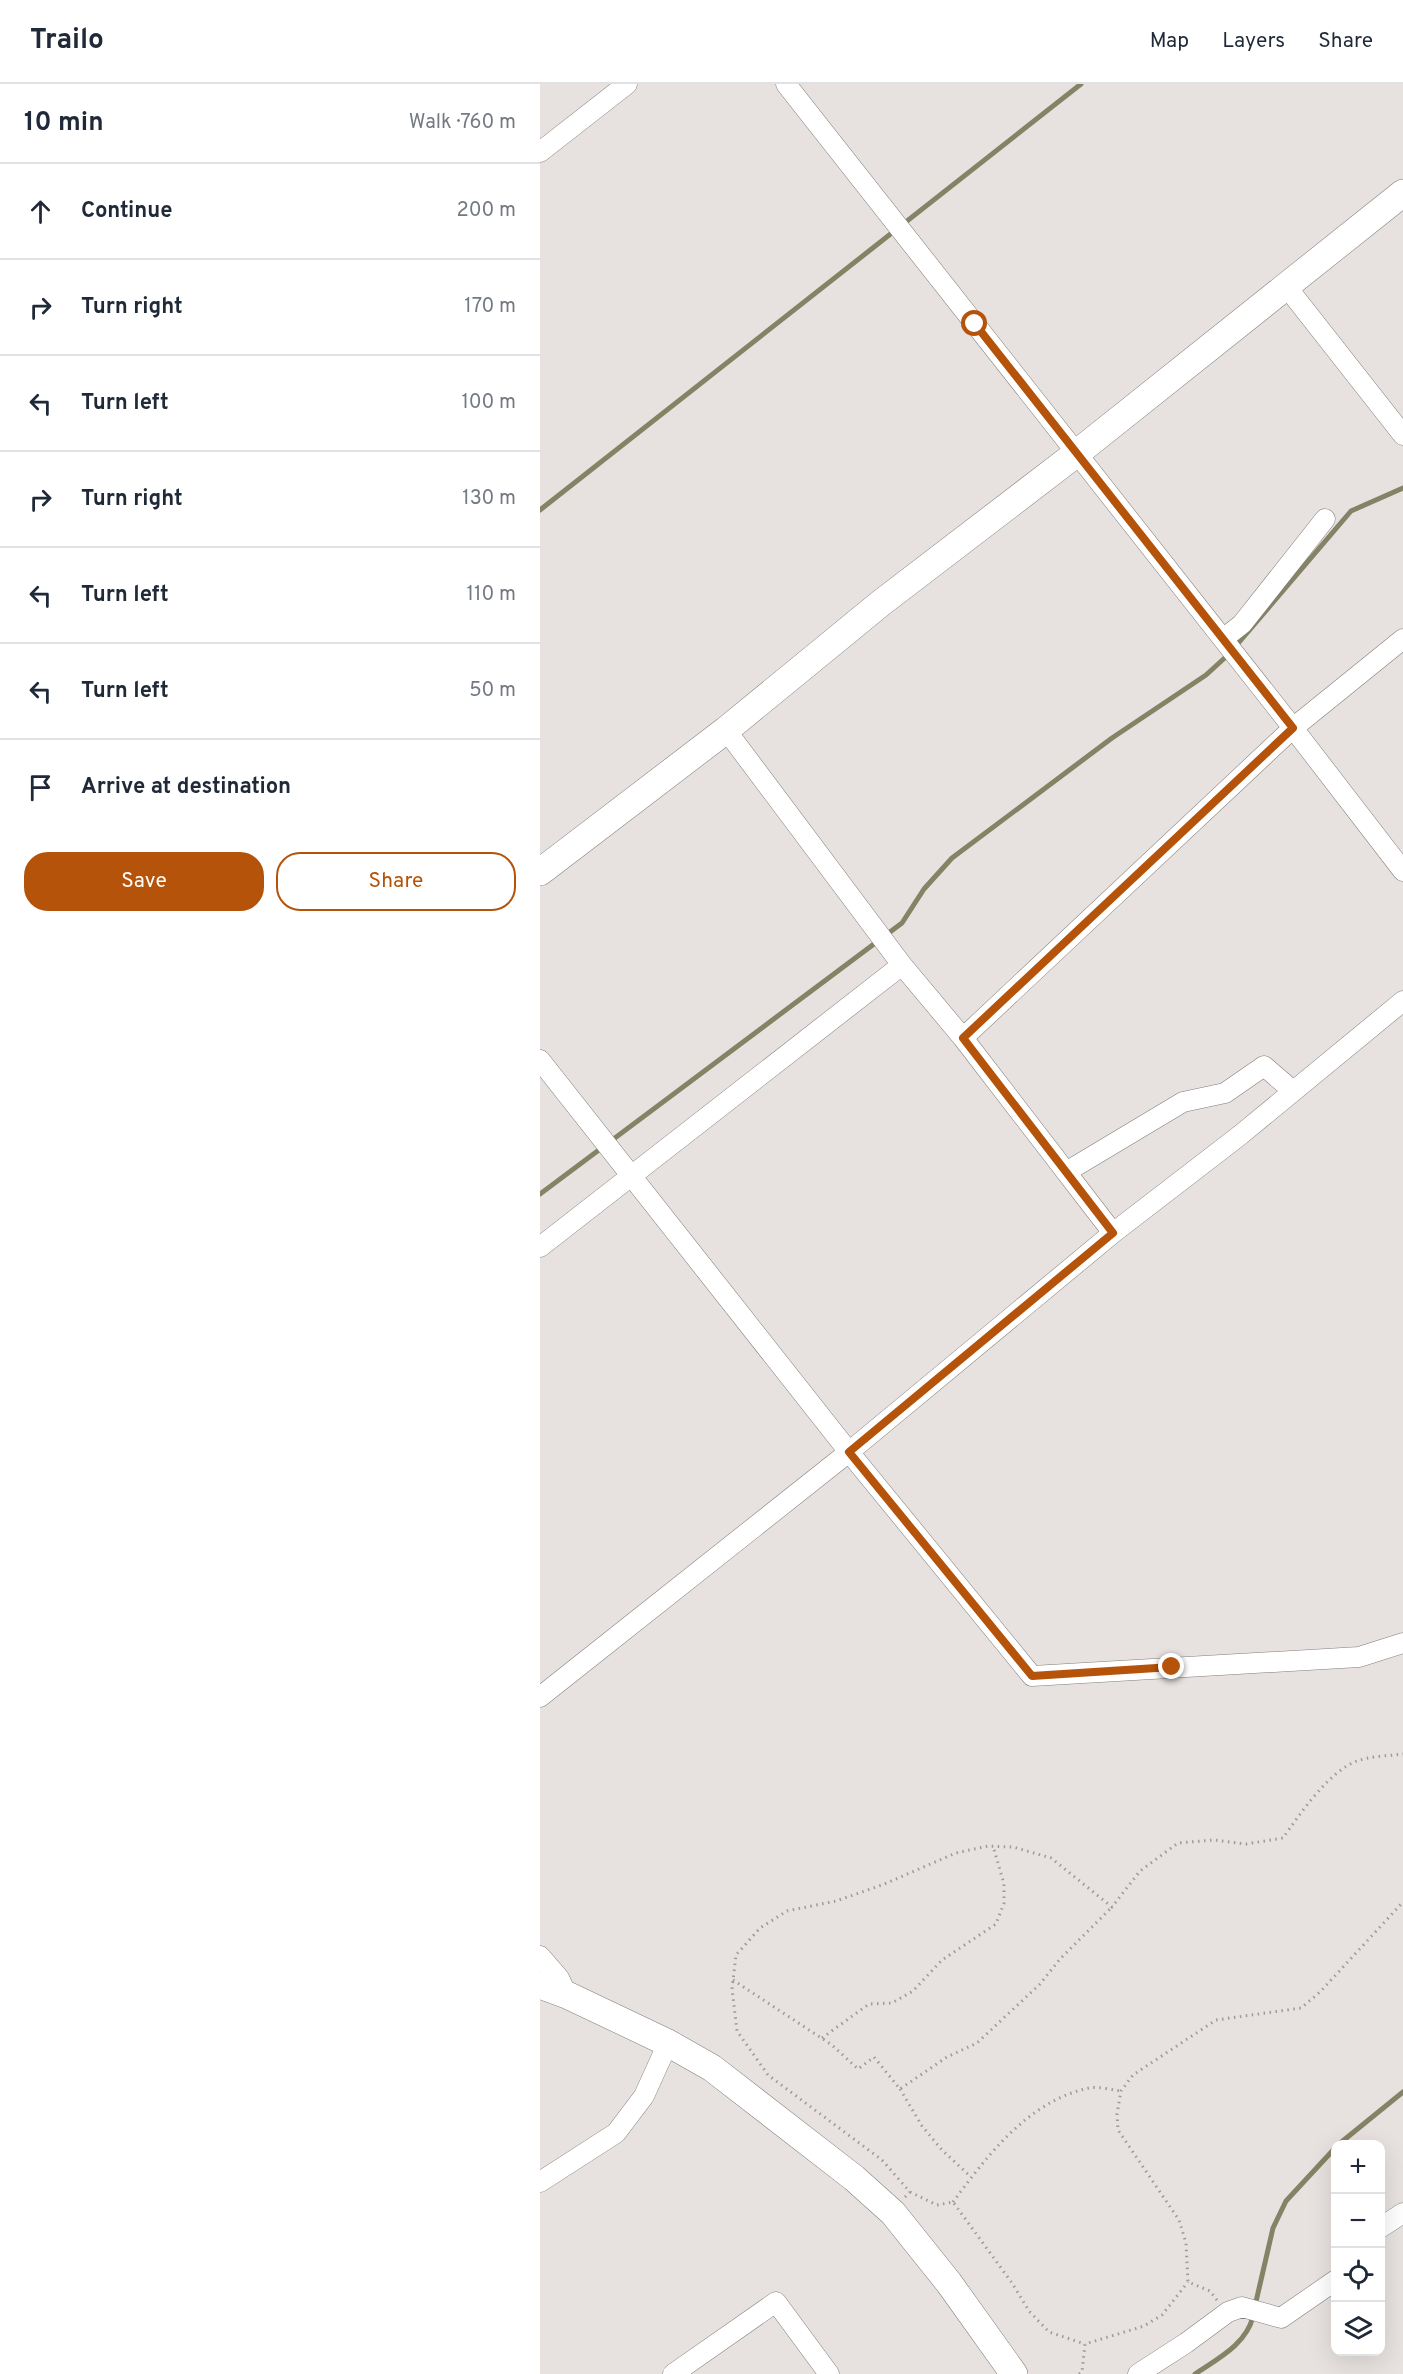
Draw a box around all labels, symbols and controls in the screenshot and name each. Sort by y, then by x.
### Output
text: Trailo [30,23,104,59]
text: Map [1150,28,1189,55]
text: Layers [1222,28,1285,55]
text: Share [1318,28,1373,55]
text: 10 min [24,107,104,140]
text: Walk · 760 m [409,110,516,136]
icon: ahead [24,195,57,228]
text: Continue [81,198,172,225]
text: 200 m [457,198,516,224]
icon: right [24,291,57,324]
text: Turn right [81,294,183,321]
text: 170 m [464,294,516,320]
route start [961,310,987,336]
icon: left [24,387,57,420]
text: Turn left [81,390,169,417]
text: 100 m [461,390,516,416]
icon: right [24,483,57,516]
text: Turn right [81,486,183,513]
text: 130 m [462,486,516,512]
icon: left [24,579,57,612]
text: Turn left [81,582,169,609]
text: 110 m [467,582,516,608]
icon: left [24,675,57,708]
text: Turn left [81,678,169,705]
text: 50 m [469,678,516,704]
icon: arrive [24,771,57,804]
text: Arrive at destination [81,774,291,801]
button: Save [24,852,264,911]
button: Share [276,852,516,911]
route end [1158,1653,1184,1679]
map controls [1331,2140,1385,2356]
button: + [1331,2140,1385,2194]
button: − [1331,2194,1385,2248]
button: locate [1331,2248,1385,2302]
button: layers [1331,2302,1385,2356]

